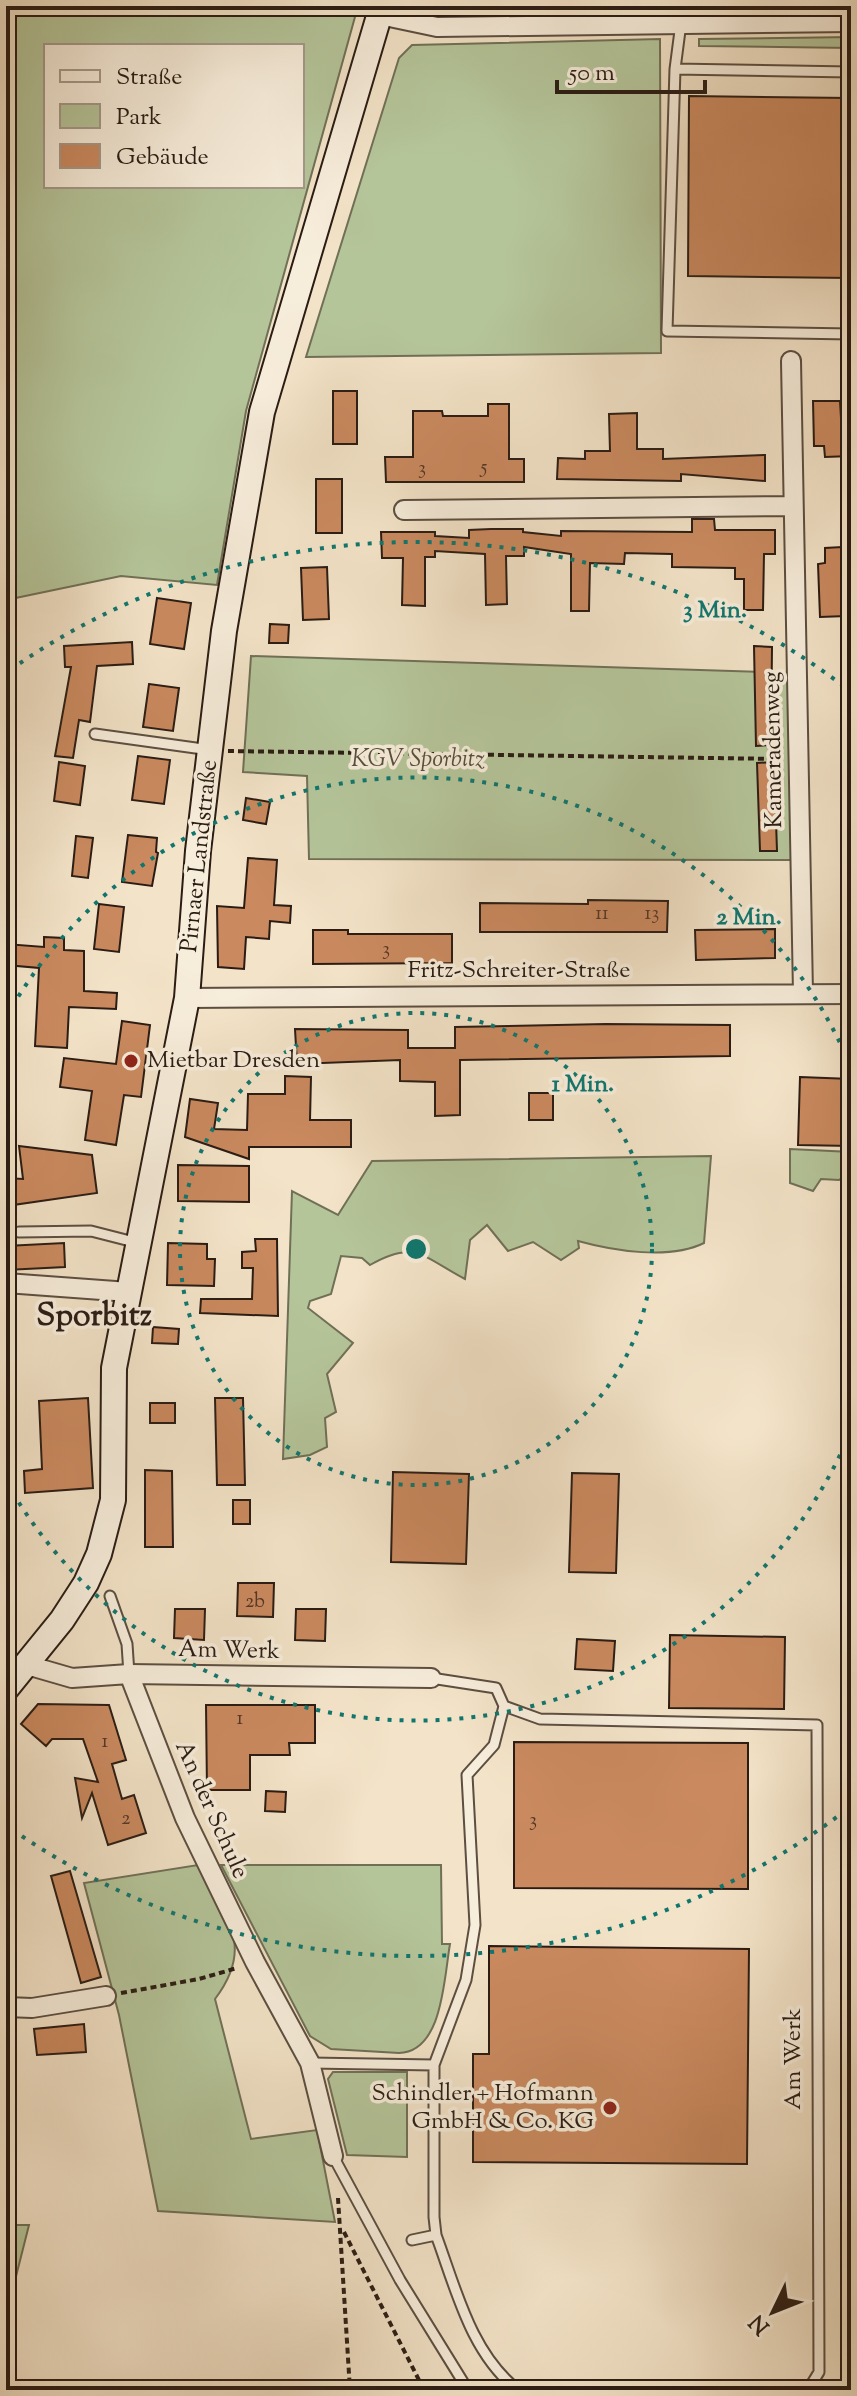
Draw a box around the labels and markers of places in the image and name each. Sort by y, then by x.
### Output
place label: Mietbar Dresden [147,1044,320,1078]
marker: Mietbar Dresden [122,1052,140,1070]
centre of rings [402,1235,430,1263]
place label: Schindler + Hofmann GmbH & Co. KG [371,2077,594,2139]
marker: Schindler + Hofmann GmbH & Co. KG [601,2099,619,2117]

